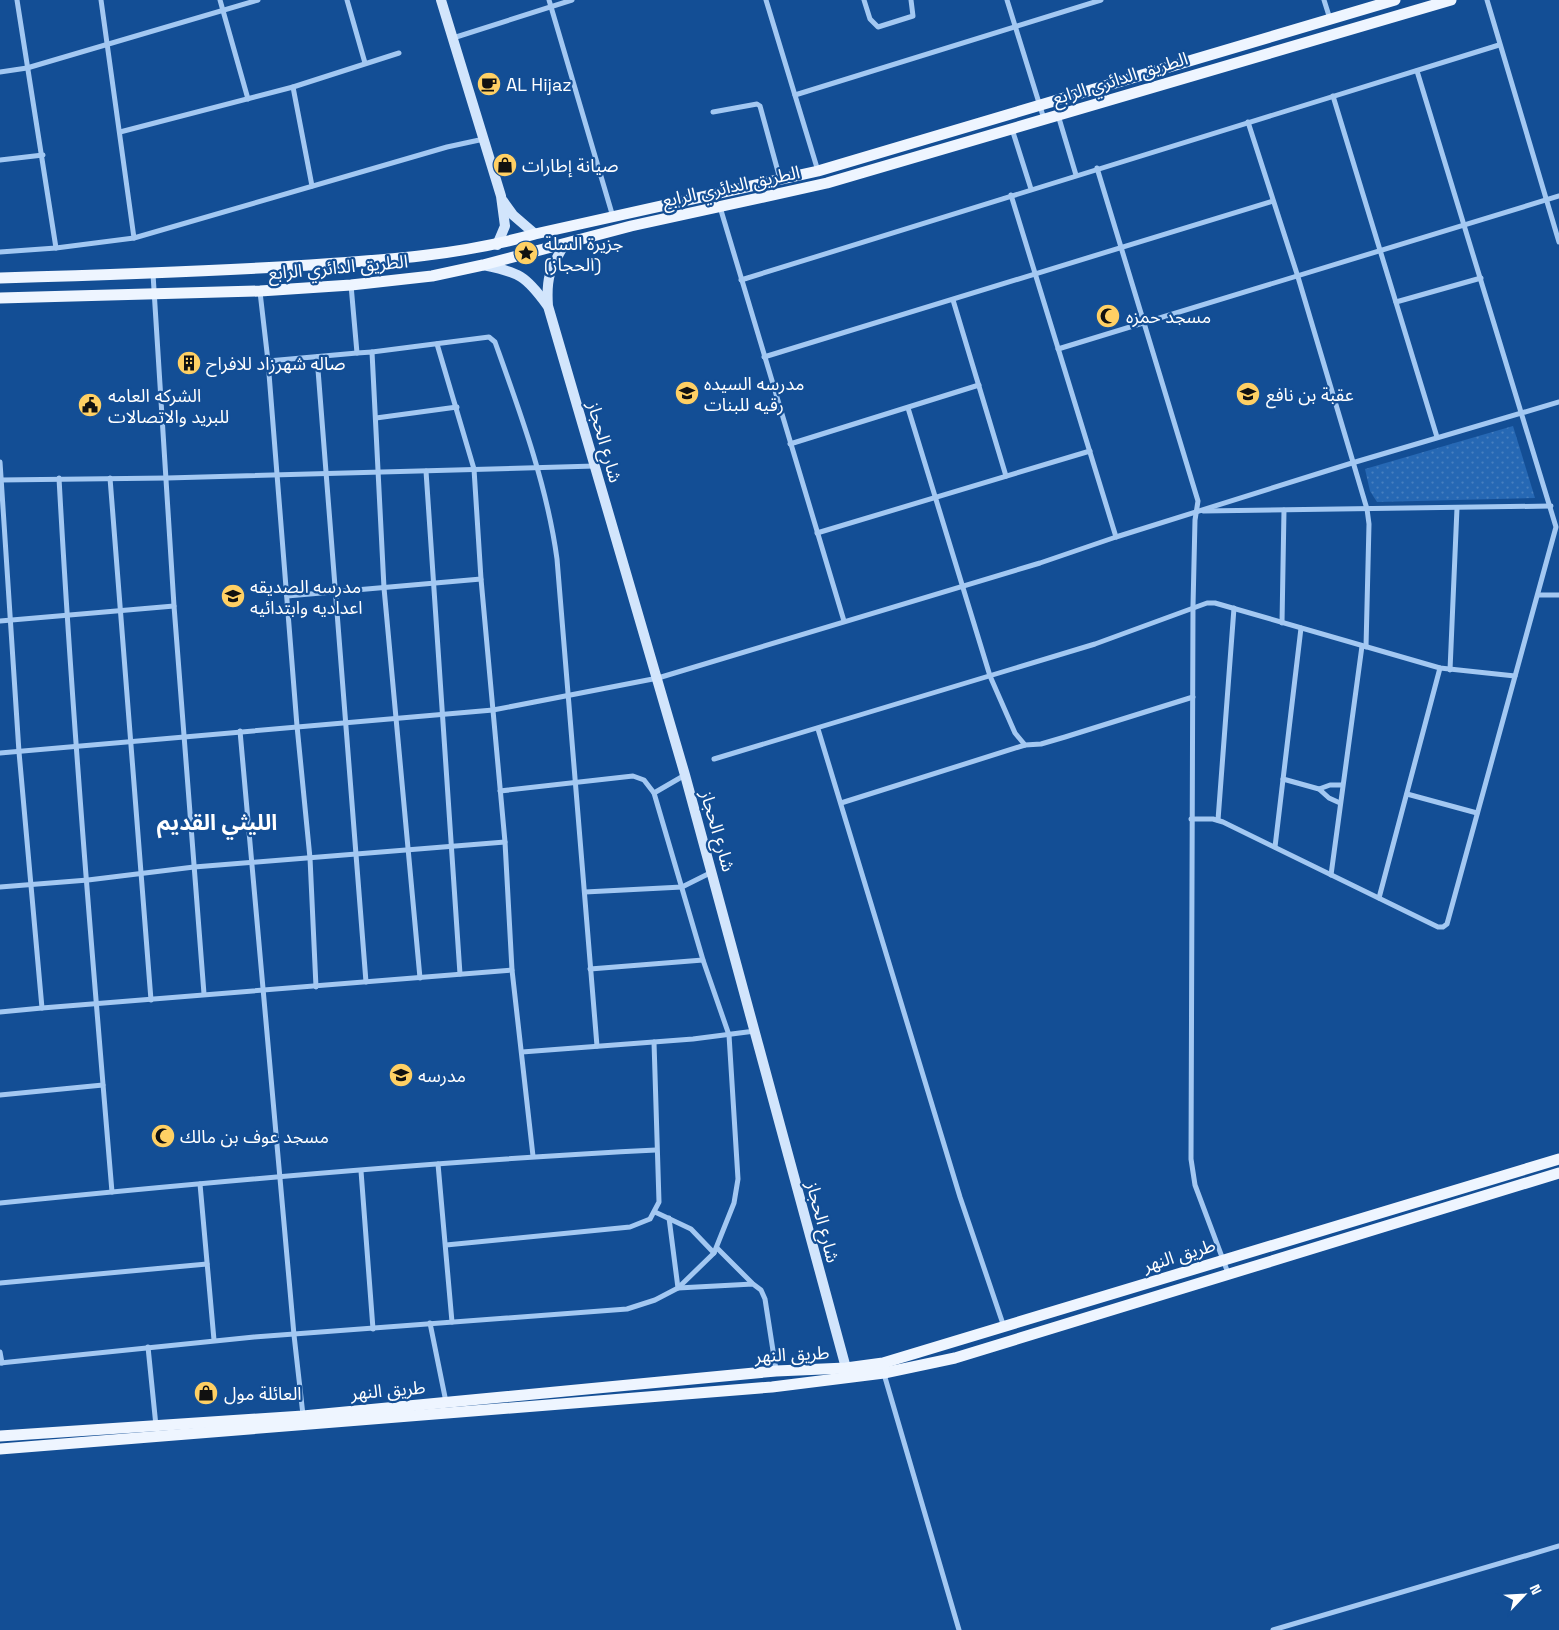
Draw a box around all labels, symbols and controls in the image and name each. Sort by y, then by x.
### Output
street label: الطريق الدائري الرابع [1050,46,1191,112]
cafe icon: AL Hijaz [476,71,502,97]
place label: AL Hijaz [506,73,572,96]
shop icon: صيانة إطارات [492,152,518,178]
place label: صيانة إطارات [522,154,618,178]
street label: الطريق الدائري الرابع [660,160,803,215]
place label: جزيرة السلة (الحجاز) [544,232,623,276]
place icon: جزيرة السلة (الحجاز) [513,240,539,266]
street label: الطريق الدائري الرابع [267,249,409,288]
mosque icon: مسجد حمزه [1095,303,1121,329]
place label: مسجد حمزه [1126,305,1211,328]
building icon: صاله شهرزاد للافراح [176,350,202,376]
place label: صاله شهرزاد للافراح [206,352,346,377]
place label: مدرسه السيده رقيه للبنات [704,372,804,416]
school or university icon: مدرسه السيده رقيه للبنات [674,380,700,406]
school or university icon: عقبة بن نافع [1235,381,1261,407]
place label: عقبة بن نافع [1266,383,1354,409]
place label: الشركه العامه للبريد والاتصالات [108,384,229,428]
public building icon: الشركه العامه للبريد والاتصالات [77,392,103,418]
street label: شارع الحجاز [579,398,628,486]
place label: مدرسه الصديقه اعداديه وابتدائيه [250,575,363,619]
school or university icon: مدرسه الصديقه اعداديه وابتدائيه [220,583,246,609]
street label: شارع الحجاز [692,787,741,875]
district label: الليثي القديم [157,808,277,840]
school or university icon: مدرسه [388,1062,414,1088]
place label: مدرسه [418,1064,466,1087]
mosque icon: مسجد عوف بن مالك [150,1123,176,1149]
place label: مسجد عوف بن مالك [180,1125,329,1148]
street label: شارع الحجاز [798,1178,845,1266]
street label: طريق النهر [1139,1233,1218,1277]
street label: طريق النهر [753,1341,830,1367]
street label: طريق النهر [349,1375,426,1405]
shop icon: العائلة مول [193,1380,219,1406]
place label: العائلة مول [224,1382,302,1405]
north arrow [1499,1570,1549,1620]
text: N [1526,1581,1546,1598]

